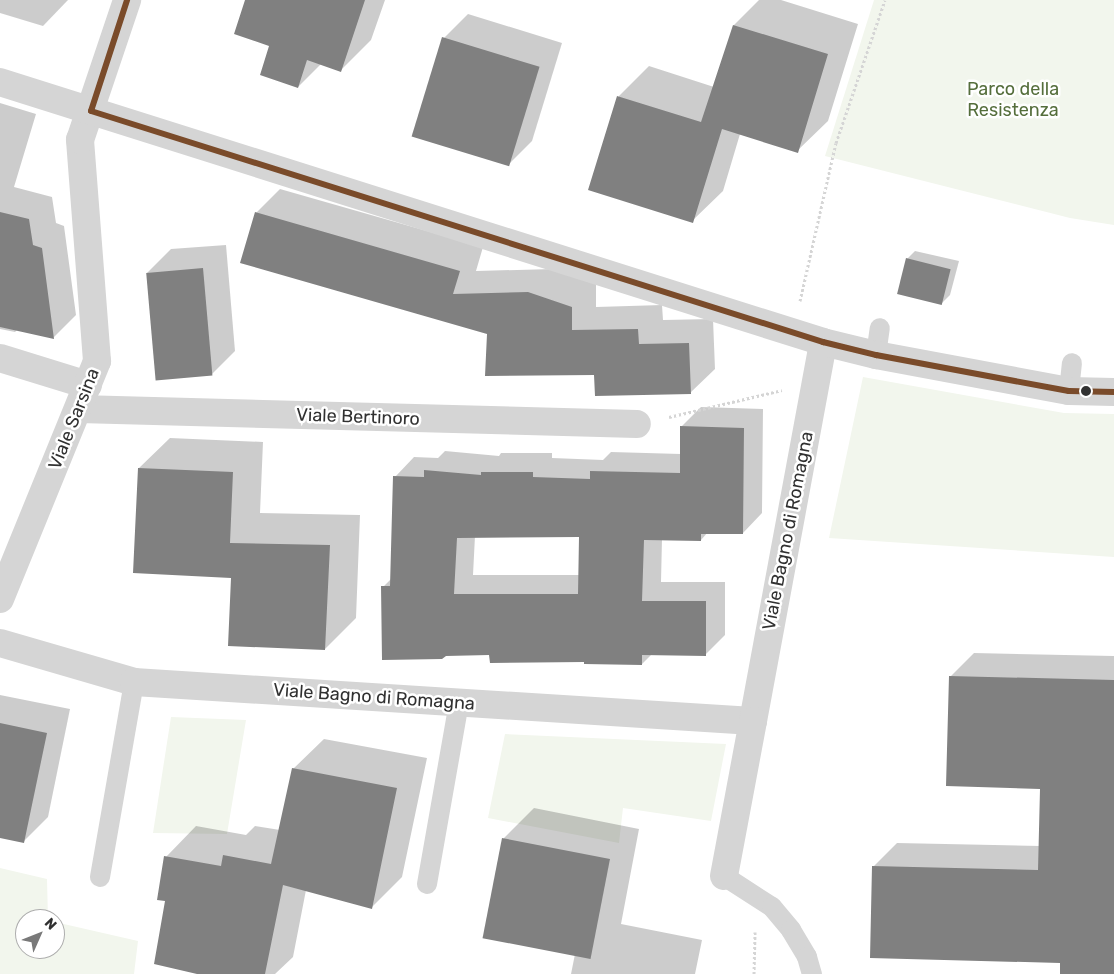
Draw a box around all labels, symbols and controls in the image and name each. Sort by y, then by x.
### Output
park label: Parco della Resistenza [967,79,1059,122]
street label: Viale Sarsina [44,365,104,473]
unlabelled marker [1081,386,1091,396]
street label: Viale Bertinoro [296,404,420,430]
street label: Viale Bagno di Romagna [758,430,818,632]
street label: Viale Bagno di Romagna [272,679,476,715]
north arrow [15,909,65,959]
text: N [41,914,60,933]

